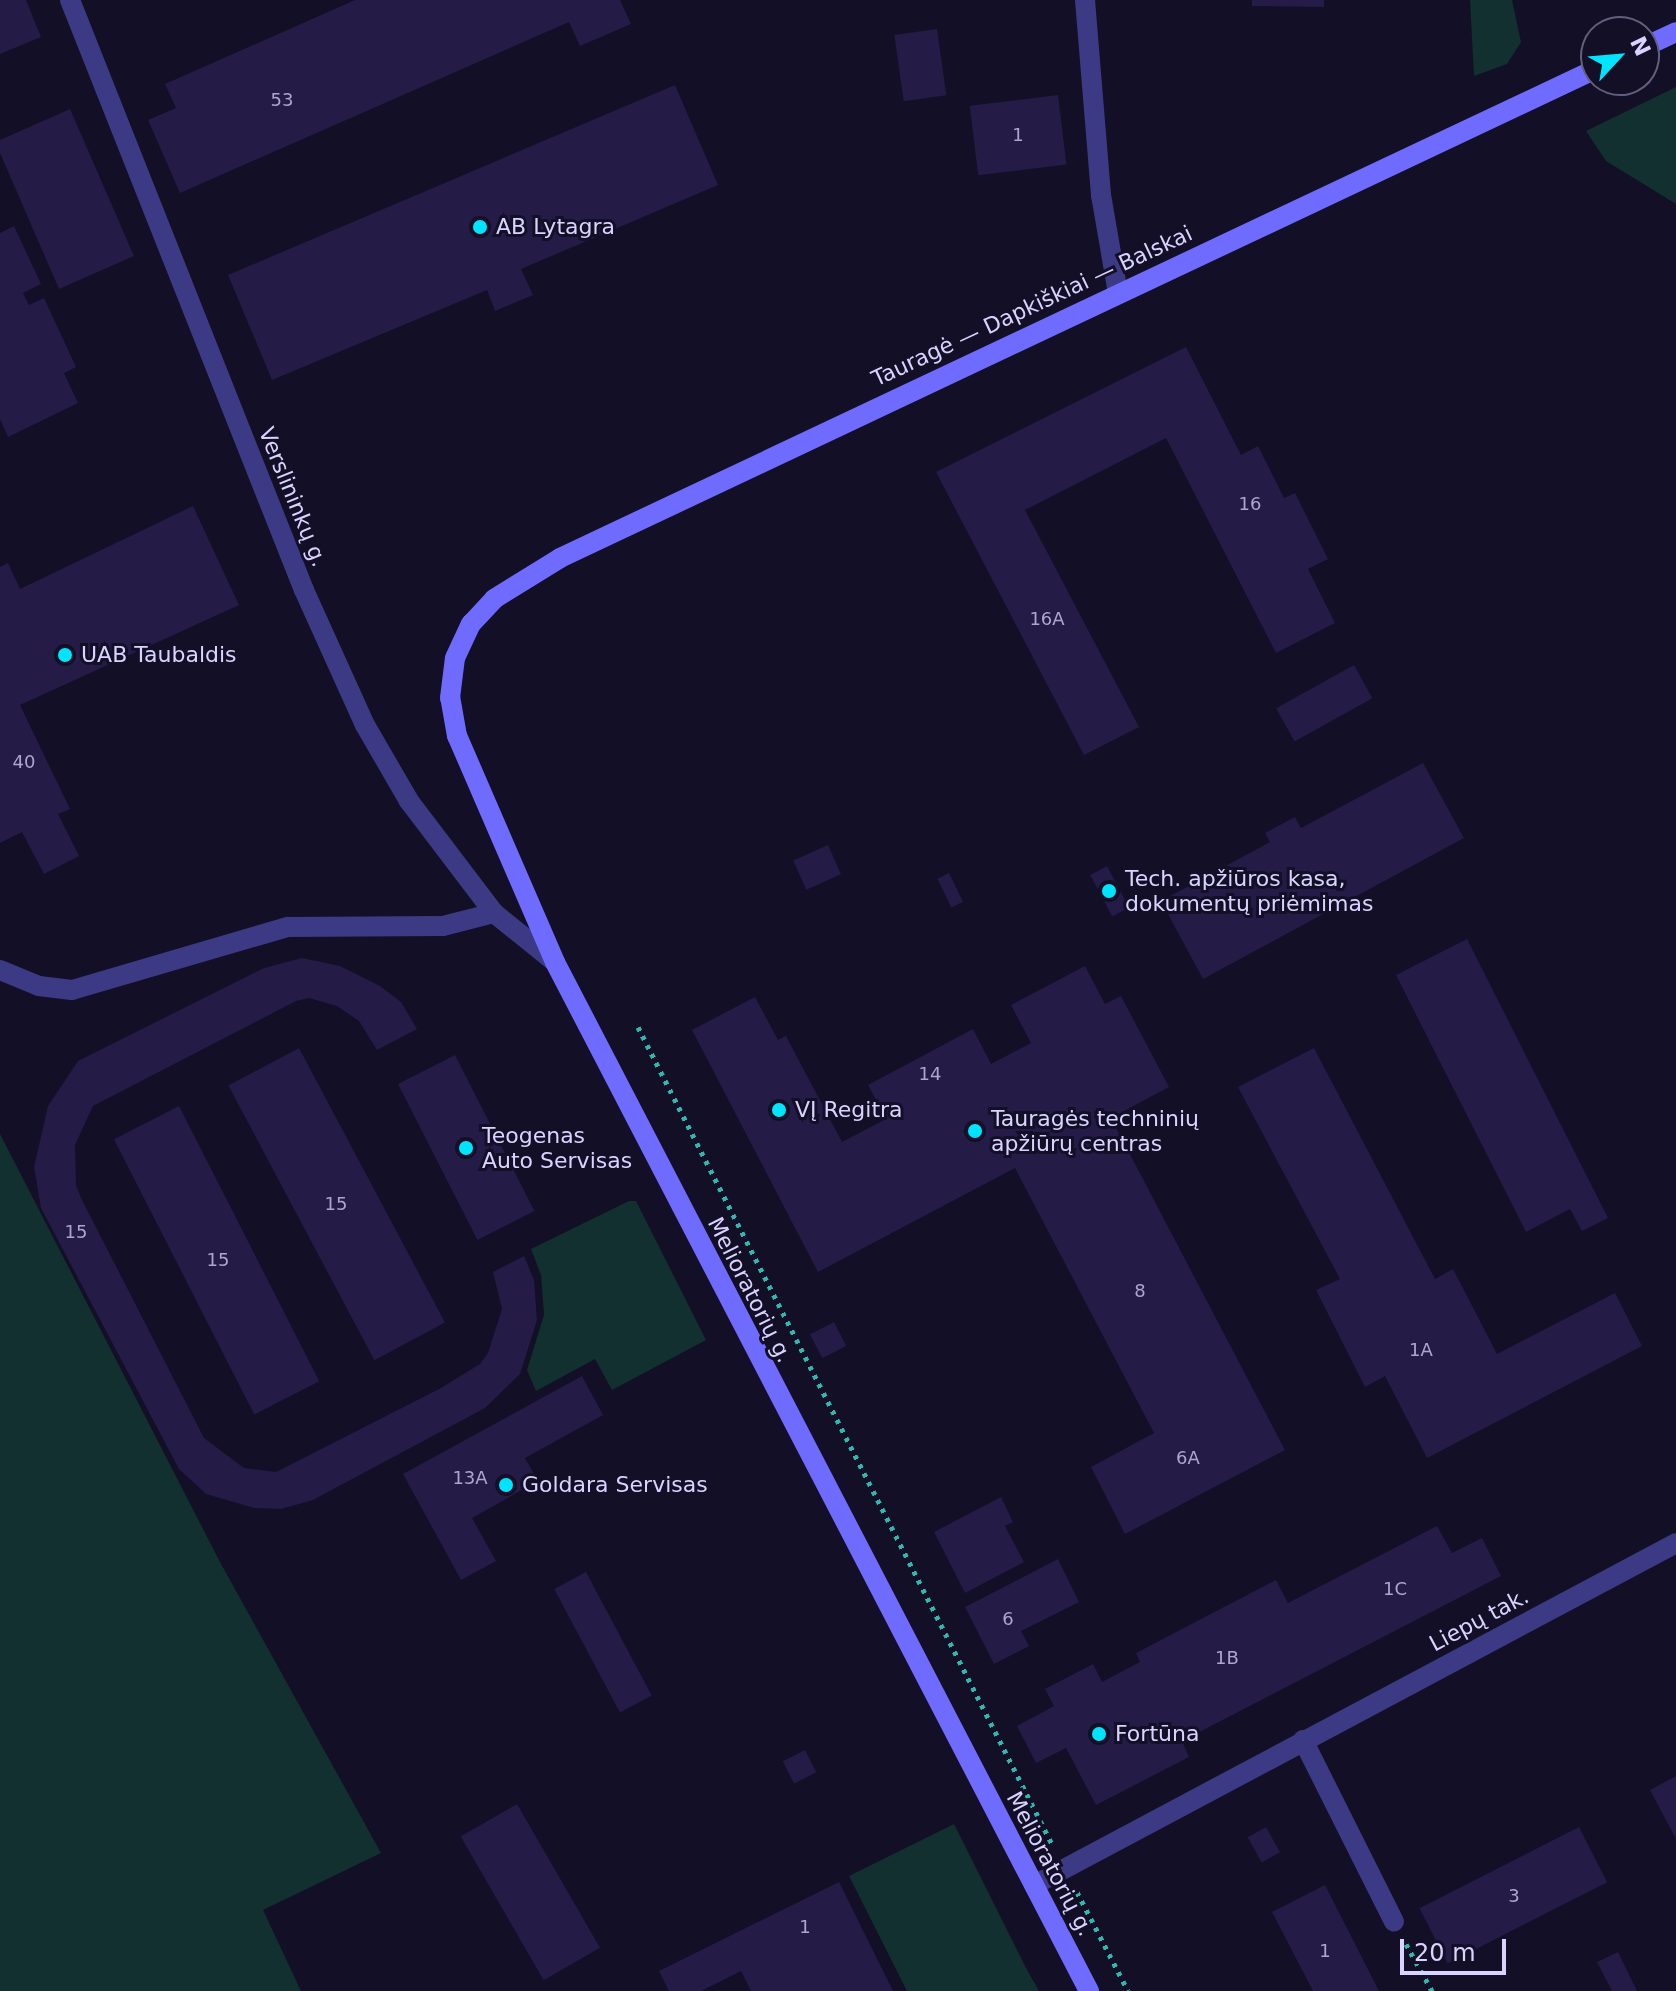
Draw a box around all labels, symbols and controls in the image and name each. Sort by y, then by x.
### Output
north arrow [1580,16,1660,96]
text: N [1625,32,1655,60]
house number: 53 [271,89,293,111]
house number: 1 [1012,124,1024,146]
place label: AB Lytagra [496,214,615,240]
marker: AB Lytagra [471,218,489,236]
street label: Tauragė — Dapkiškiai — Balskai [868,220,1196,392]
street label: Verslininkų g. [253,423,333,571]
house number: 16 [1239,493,1261,515]
house number: 16A [1029,608,1065,630]
place label: UAB Taubaldis [81,642,237,668]
marker: UAB Taubaldis [56,646,74,664]
house number: 40 [13,751,35,773]
place label: Tech. apžiūros kasa, dokumentų priėmimas [1125,865,1373,916]
marker: Tech. apžiūros kasa, dokumentų priėmimas [1100,882,1118,900]
house number: 14 [919,1063,941,1085]
place label: VĮ Regitra [795,1097,903,1123]
marker: VĮ Regitra [770,1101,788,1119]
place label: Tauragės techninių apžiūrų centras [991,1105,1199,1156]
place label: Teogenas Auto Servisas [482,1122,632,1174]
marker: Tauragės techninių apžiūrų centras [966,1122,984,1140]
marker: Teogenas Auto Servisas [457,1139,475,1157]
house number: 15 [325,1193,347,1215]
street label: Melioratorių g. [702,1213,798,1367]
house number: 15 [65,1221,87,1243]
house number: 15 [207,1249,229,1271]
house number: 8 [1134,1280,1146,1302]
house number: 1A [1409,1339,1433,1361]
house number: 6A [1176,1447,1200,1469]
house number: 13A [452,1467,488,1489]
place label: Goldara Servisas [522,1472,708,1498]
marker: Goldara Servisas [497,1476,515,1494]
house number: 1C [1383,1578,1407,1600]
street label: Liepų tak. [1425,1583,1533,1657]
house number: 6 [1002,1608,1014,1630]
house number: 1B [1215,1647,1239,1669]
place label: Fortūna [1115,1721,1199,1747]
marker: Fortūna [1090,1725,1108,1743]
street label: Melioratorių g. [1001,1787,1099,1941]
house number: 3 [1508,1885,1520,1907]
house number: 1 [799,1916,811,1938]
scale bar [1404,1923,1510,1973]
text: 20 m [1414,1939,1476,1967]
house number: 1 [1319,1940,1331,1962]

